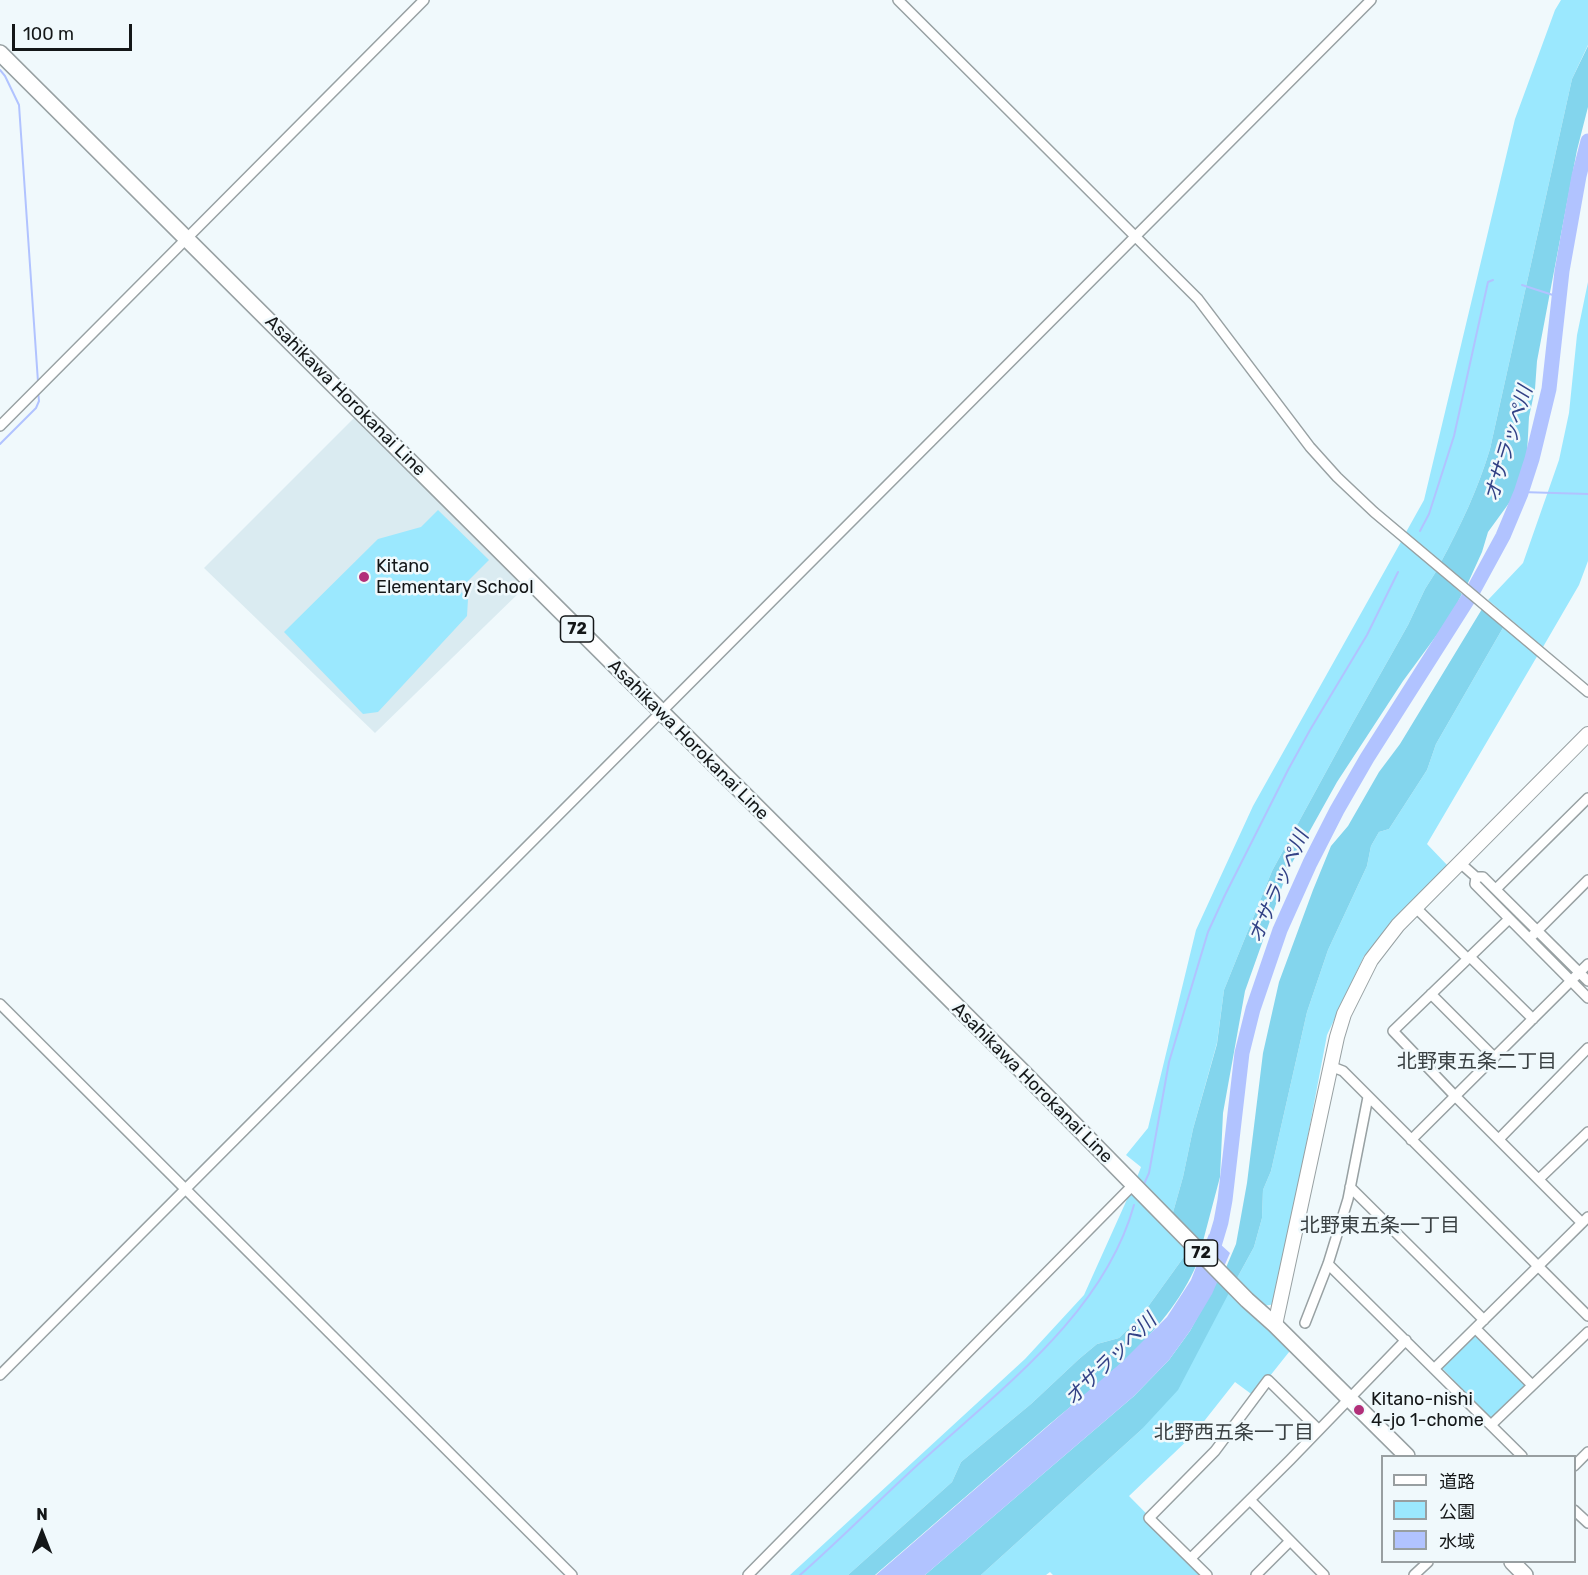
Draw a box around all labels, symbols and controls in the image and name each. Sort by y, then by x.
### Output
scale bar [15,12,135,50]
text: 100 m [23,23,74,45]
street label: Asahikawa Horokanai Line [260,311,430,481]
water label: オサラッペ川 [1480,383,1538,505]
place label: Kitano Elementary School [376,556,534,598]
marker: Kitano Elementary School [357,570,371,584]
road number: 72 [560,616,594,642]
street label: Asahikawa Horokanai Line [603,655,773,825]
water label: オサラッペ川 [1244,827,1314,947]
street label: Asahikawa Horokanai Line [947,998,1117,1168]
district label: 北野東五条二丁目 [1397,1050,1557,1074]
district label: 北野東五条一丁目 [1300,1214,1460,1238]
road number: 72 [1184,1240,1218,1266]
water label: オサラッペ川 [1060,1309,1162,1411]
place label: Kitano-nishi 4-jo 1-chome [1371,1389,1484,1432]
marker: Kitano-nishi 4-jo 1-chome [1352,1403,1366,1417]
district label: 北野西五条一丁目 [1154,1421,1314,1445]
legend [1381,1455,1576,1563]
text: 道路 [1439,1471,1475,1493]
text: 公園 [1439,1501,1475,1523]
north arrow [12,1503,72,1563]
text: N [36,1505,48,1524]
text: 水域 [1439,1531,1475,1553]

